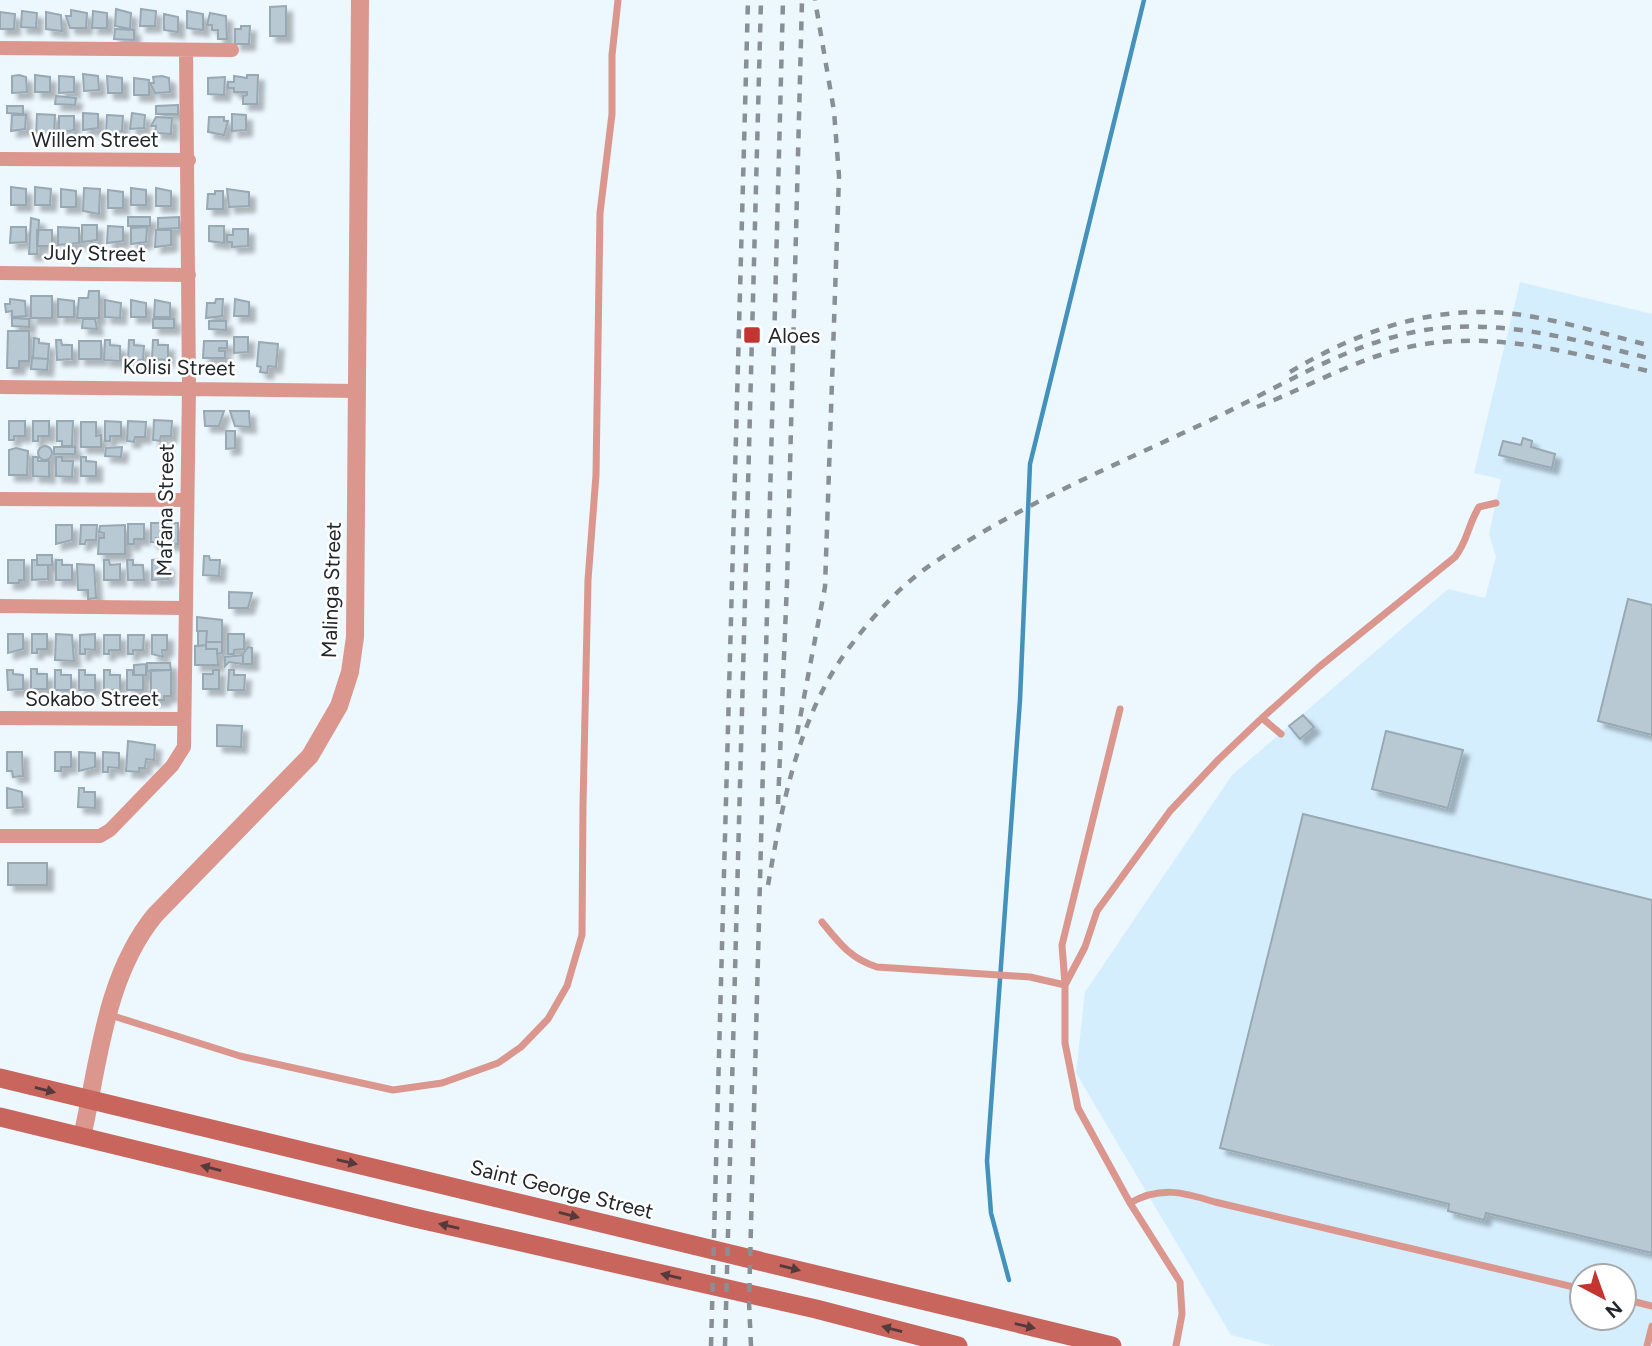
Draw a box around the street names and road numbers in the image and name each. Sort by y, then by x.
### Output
street label: Willem Street [31,127,159,152]
street label: July Street [44,240,146,266]
street label: Kolisi Street [122,354,236,380]
street label: Mafana Street [151,443,179,577]
street label: Malinga Street [316,521,346,659]
street label: Sokabo Street [25,686,159,711]
street label: Saint George Street [468,1154,656,1224]

